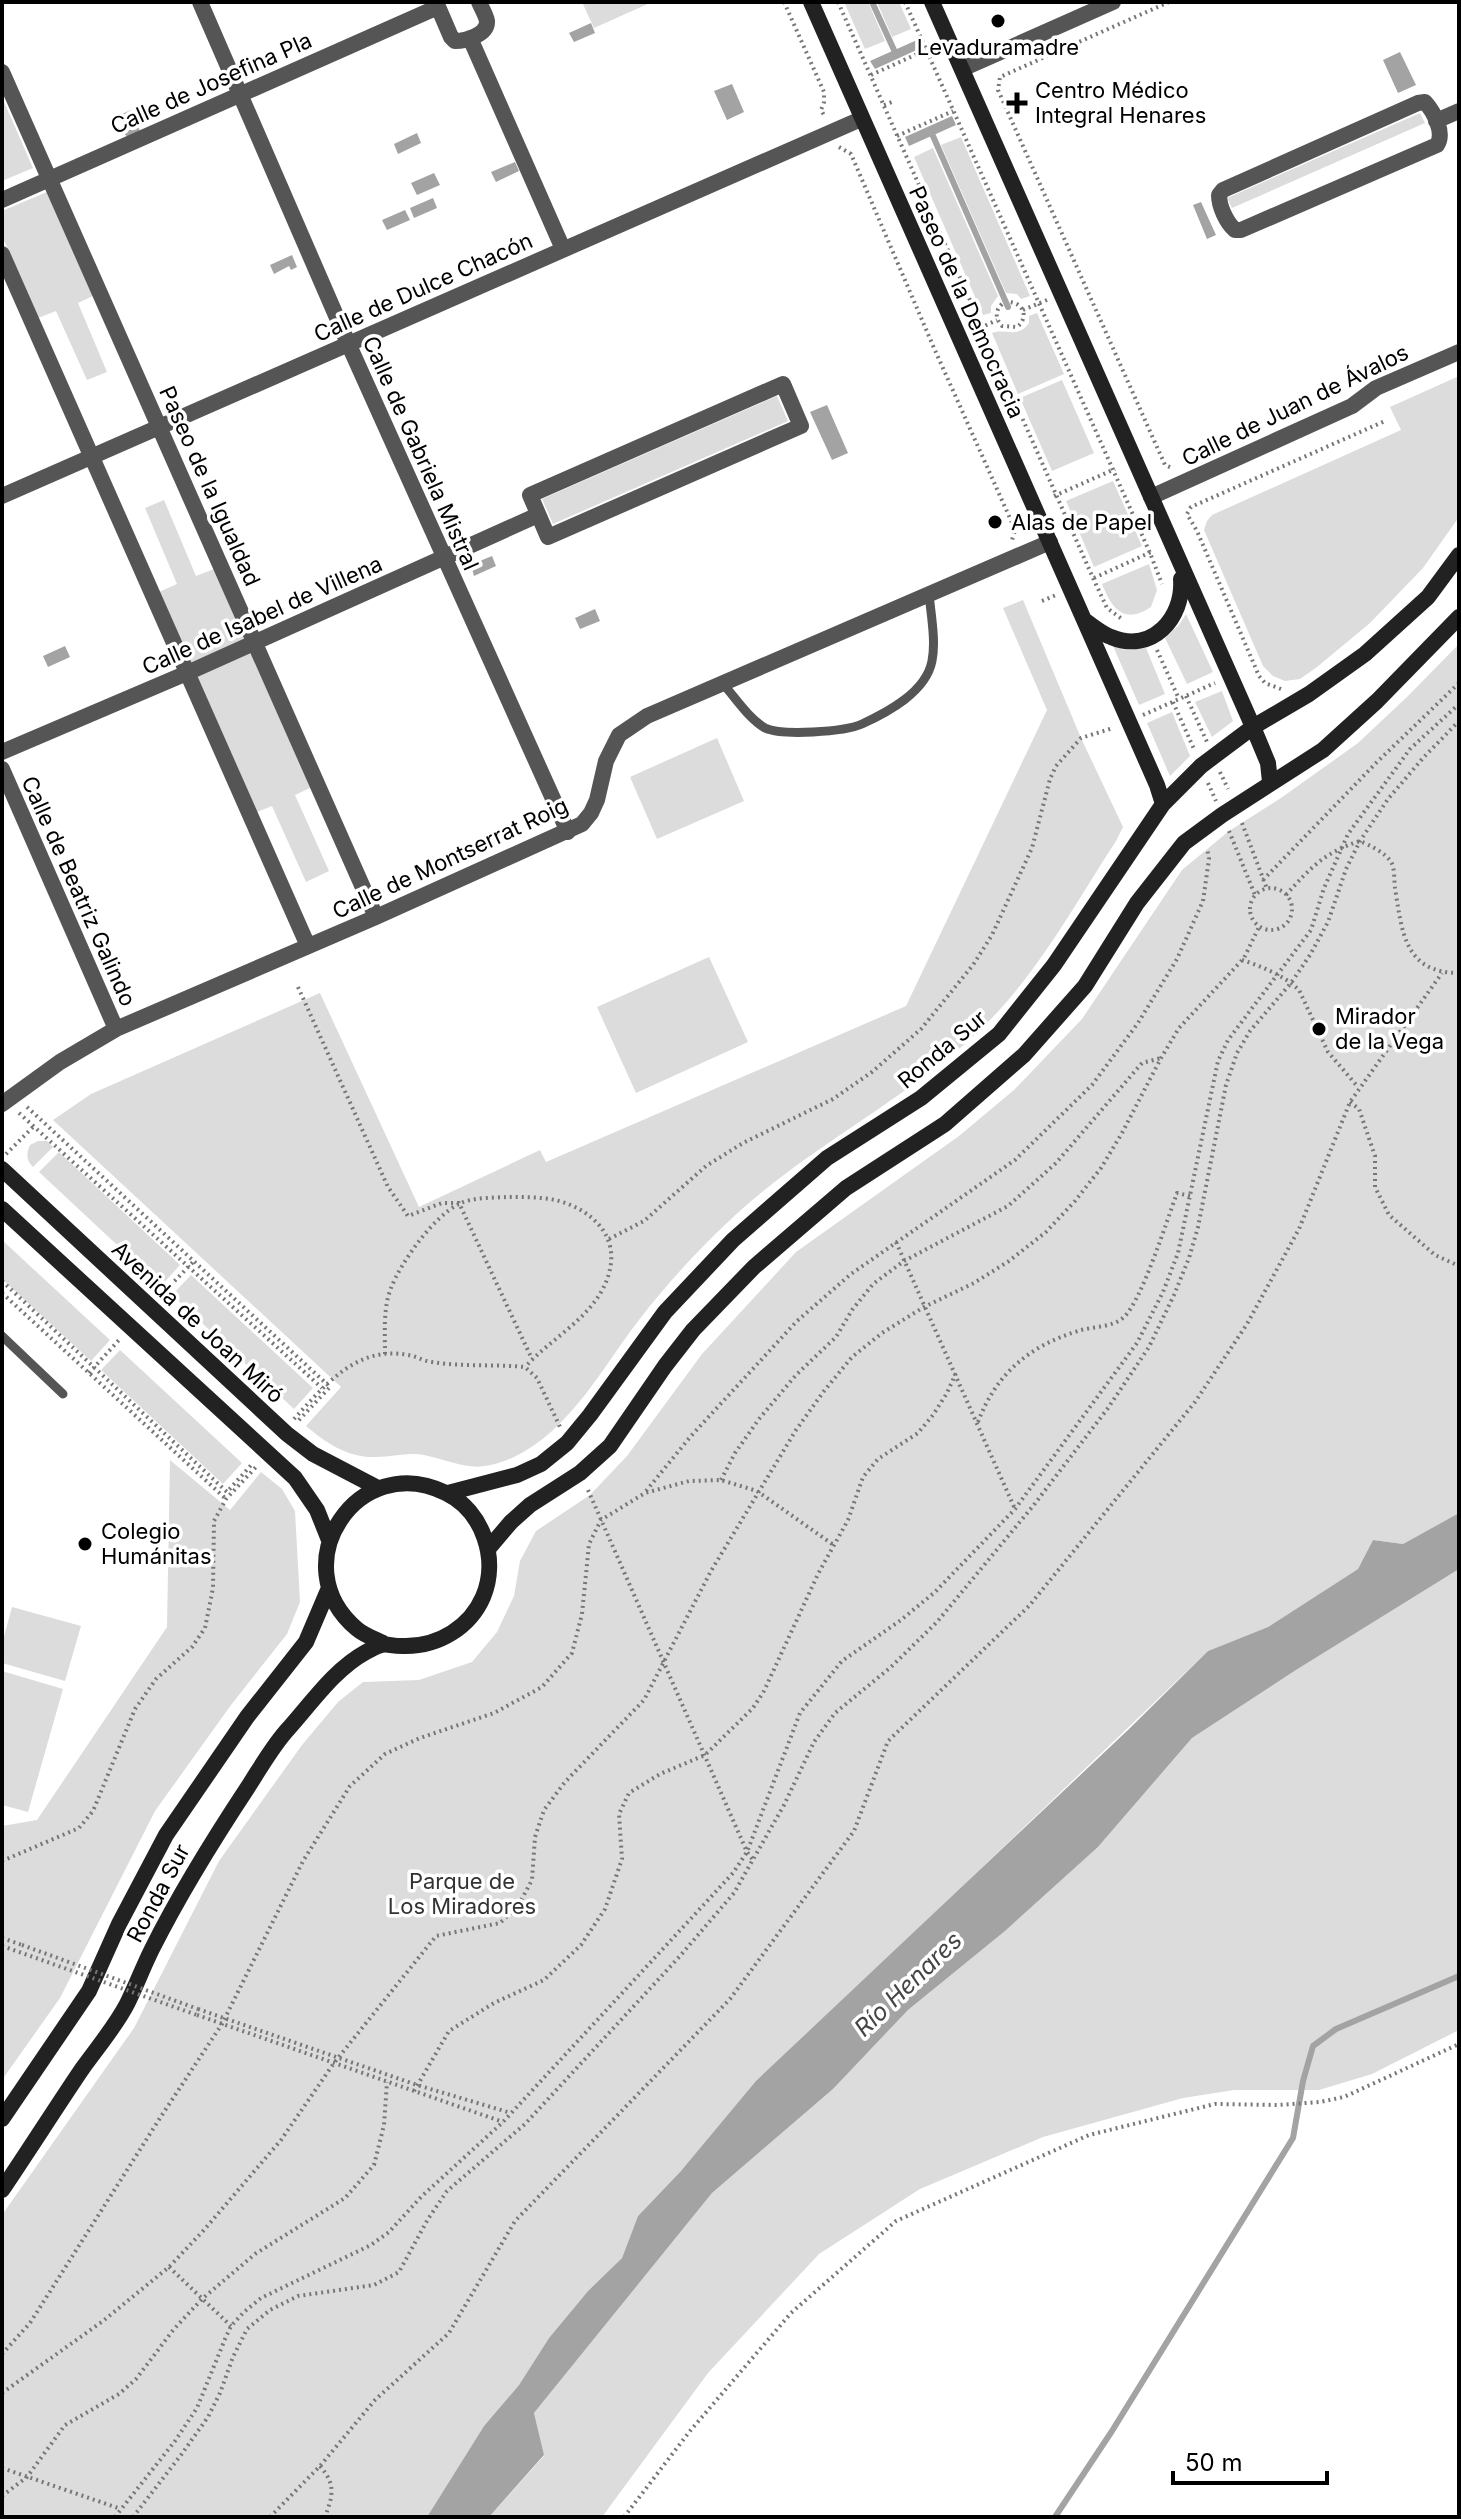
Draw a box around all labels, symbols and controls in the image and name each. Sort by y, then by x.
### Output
marker: Levaduramadre [989,12,1007,30]
street label: Calle de Josefina Pla [106,27,316,139]
place label: Levaduramadre [917,34,1079,60]
place label: Centro Médico Integral Henares [1035,77,1206,128]
marker: Centro Médico Integral Henares [1006,92,1028,114]
street label: Paseo de la Democracia [904,182,1030,422]
street label: Calle de Dulce Chacón [310,227,536,347]
street label: Calle de Gabriela Mistral [358,332,484,574]
street label: Calle de Juan de Ávalos [1178,339,1412,471]
street label: Paseo de la Igualdad [154,382,266,590]
place label: Alas de Papel [1011,509,1152,535]
marker: Alas de Papel [986,513,1004,531]
street label: Calle de Isabel de Villena [138,550,386,680]
street label: Calle de Beatriz Galindo [16,772,142,1010]
street label: Calle de Montserrat Roig [328,792,572,924]
place label: Mirador de la Vega [1335,1003,1444,1054]
street label: Ronda Sur [892,1005,992,1093]
marker: Mirador de la Vega [1310,1020,1328,1038]
street label: Avenida de Joan Miró [107,1236,289,1408]
place label: Colegio Humánitas [101,1518,212,1569]
marker: Colegio Humánitas [76,1535,94,1553]
street label: Ronda Sur [121,1839,195,1947]
park label: Parque de Los Miradores [388,1868,536,1919]
water label: Río Henares [848,1926,968,2042]
scale bar [1173,2435,1327,2485]
text: 50 m [1185,2448,1243,2477]

